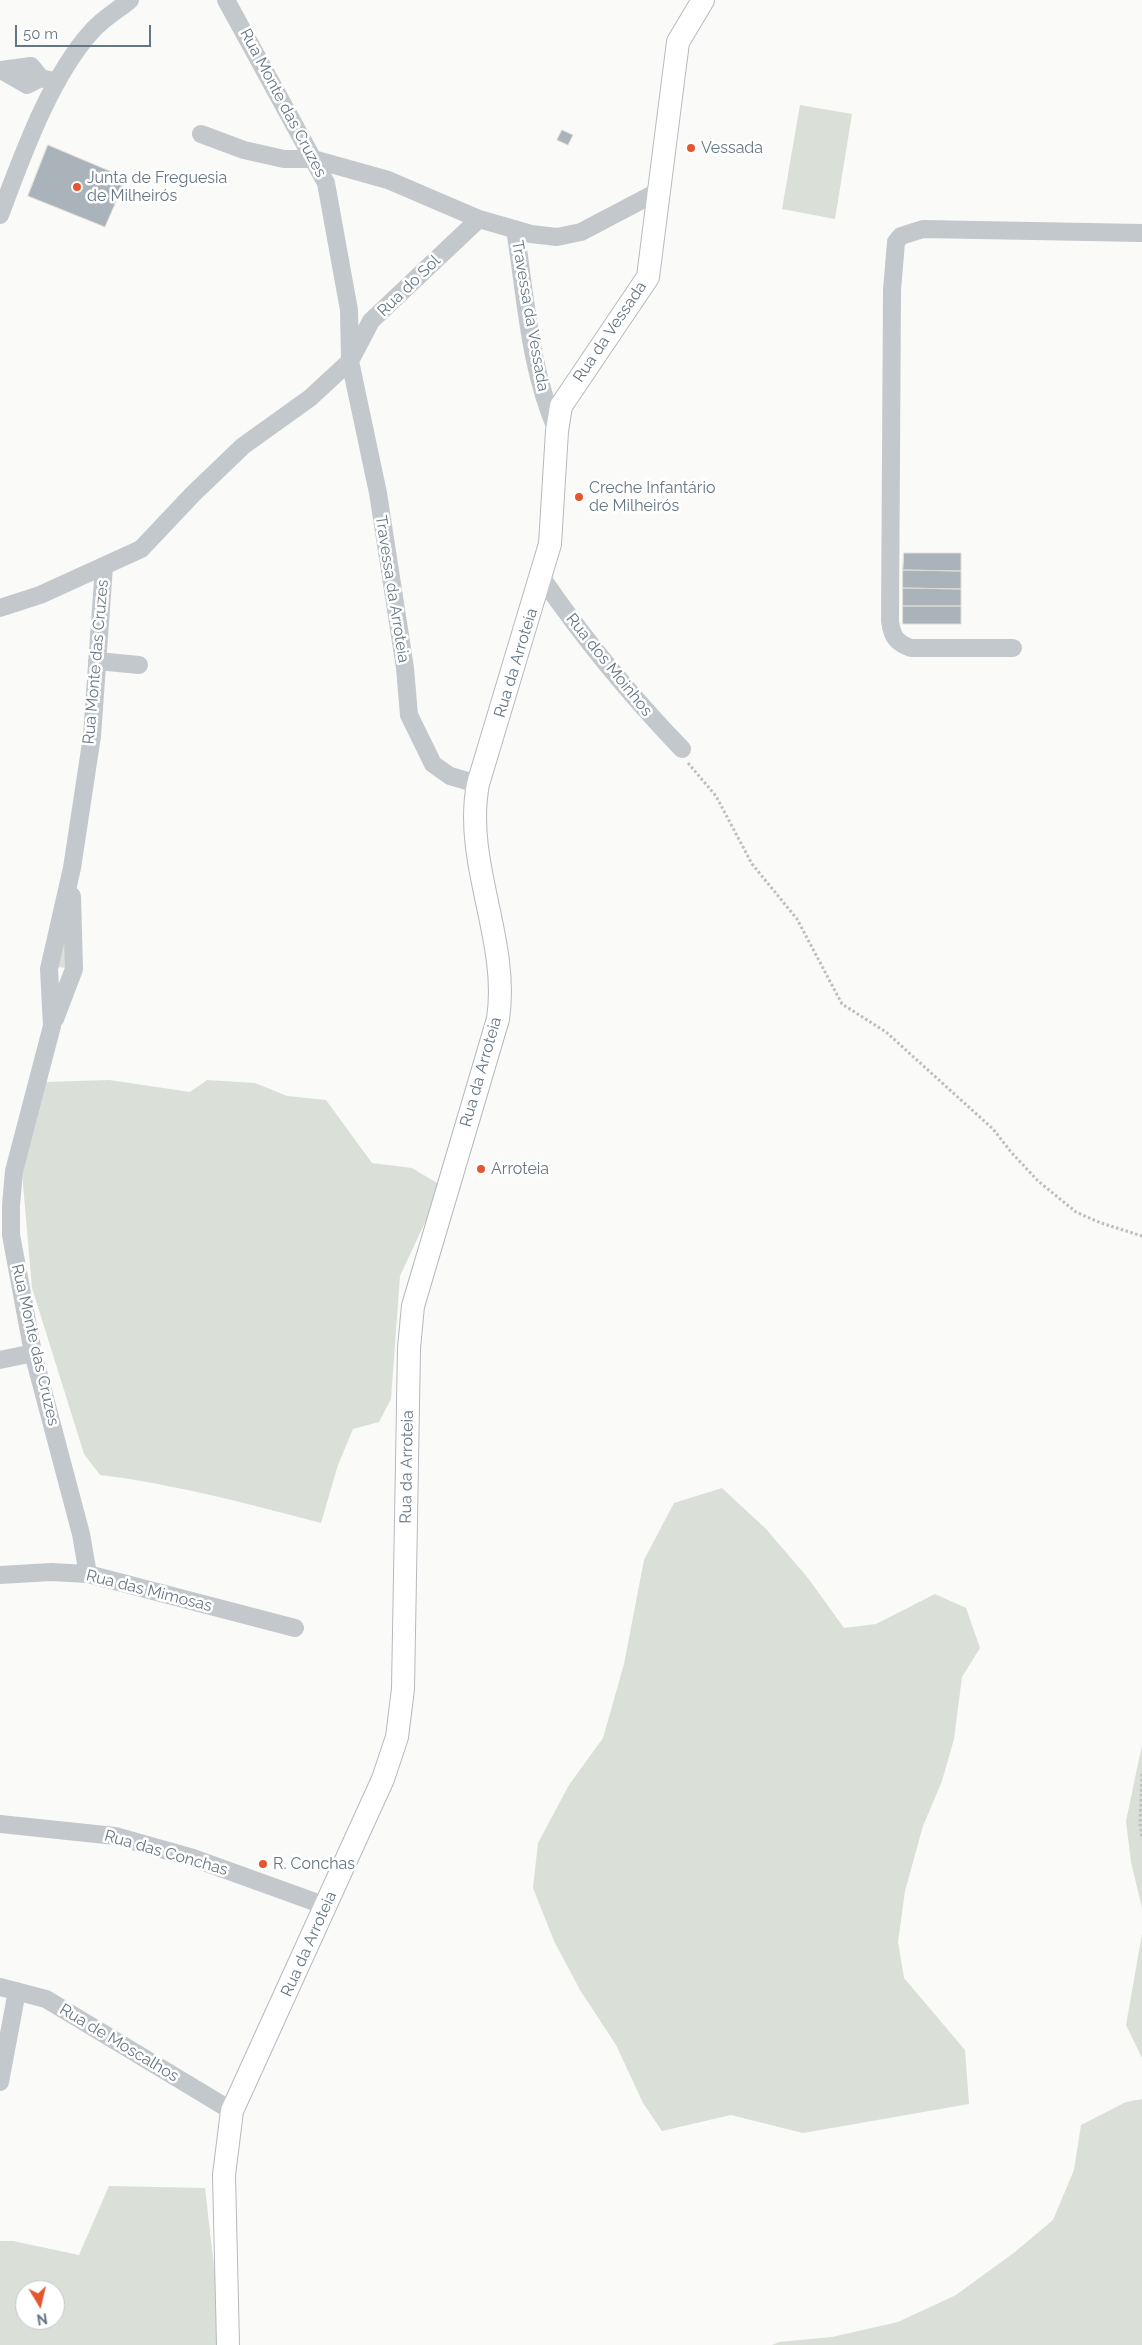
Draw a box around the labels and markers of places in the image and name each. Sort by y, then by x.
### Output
place label: Vessada [701,138,763,158]
marker: Vessada [685,142,697,154]
place label: Junta de Freguesia de Milheirós [87,168,227,206]
marker: Junta de Freguesia de Milheirós [71,181,83,193]
place label: Creche Infantário de Milheirós [589,478,715,516]
marker: Creche Infantário de Milheirós [573,491,585,503]
place label: Arroteia [491,1159,549,1179]
marker: Arroteia [475,1163,487,1175]
place label: R. Conchas [273,1854,355,1874]
marker: R. Conchas [257,1858,269,1870]

